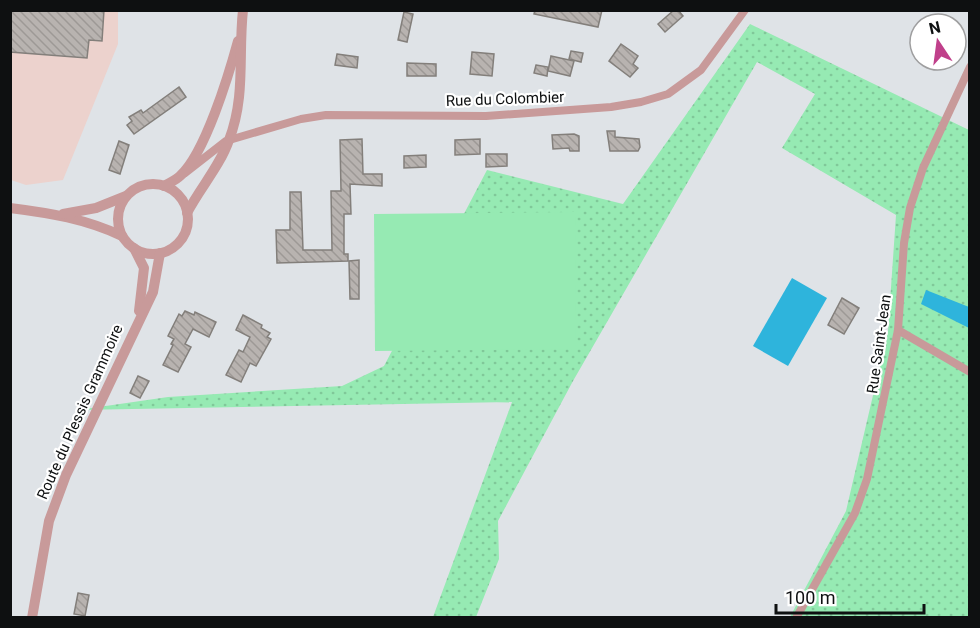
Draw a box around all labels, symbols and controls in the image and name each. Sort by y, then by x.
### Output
north arrow [908,12,968,72]
text: N [927,17,942,38]
street label: Rue du Colombier [446,88,564,110]
street label: Rue Saint-Jean [863,293,895,395]
street label: Route du Plessis Grammoire [33,322,127,502]
scale bar [776,577,924,615]
text: 100 m [785,587,836,608]

